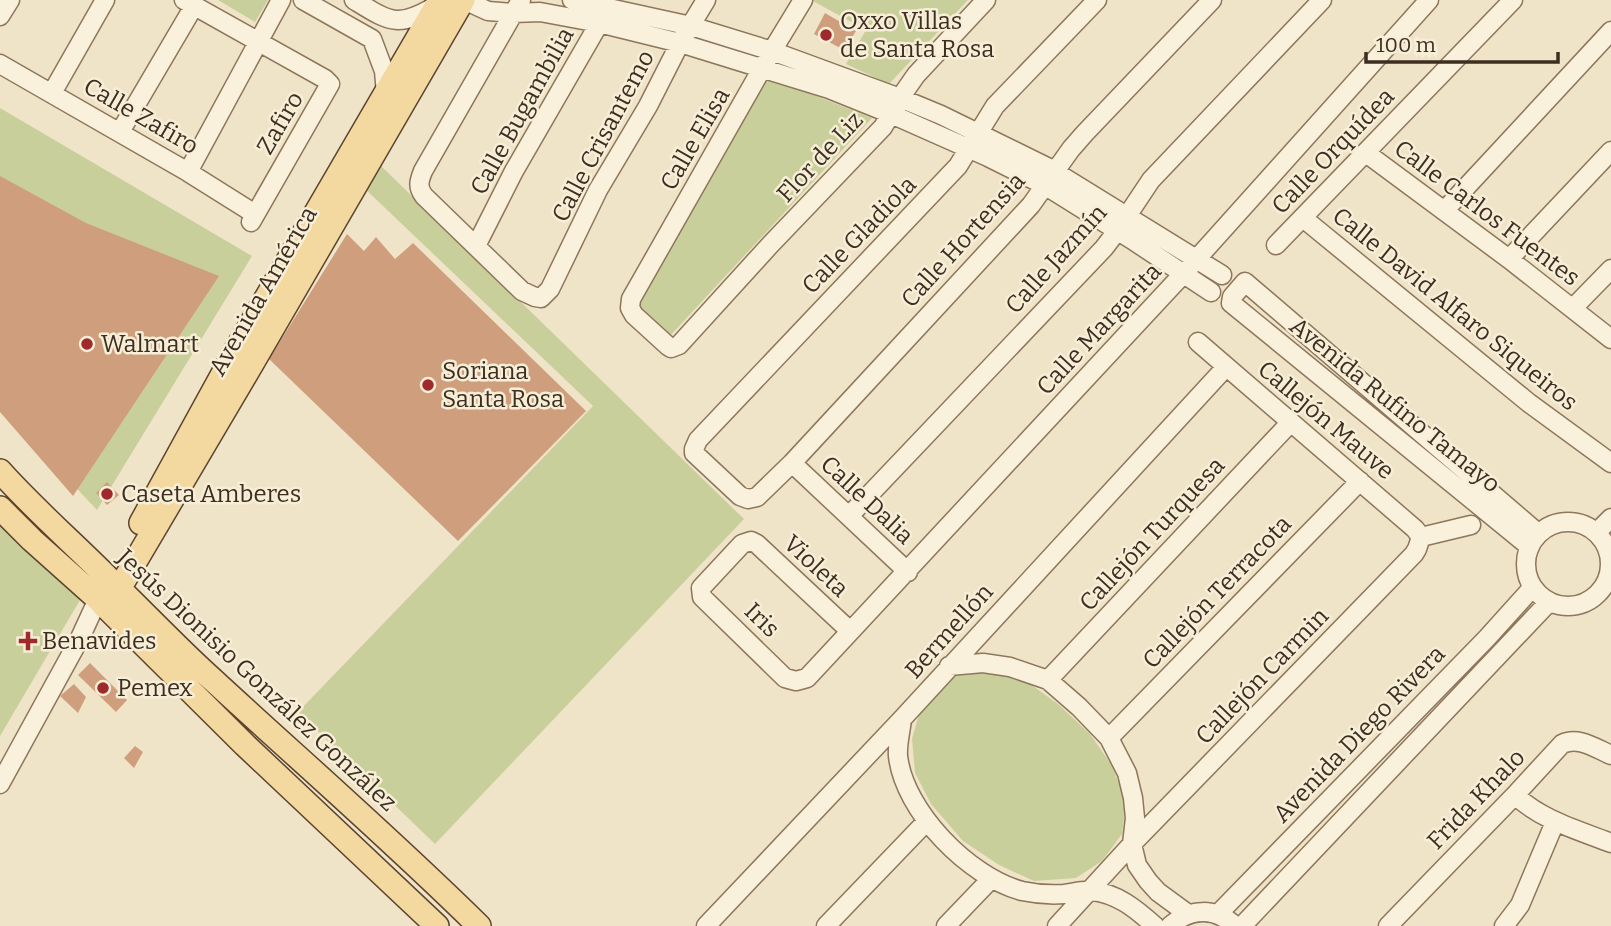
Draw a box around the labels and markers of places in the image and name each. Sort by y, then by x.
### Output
place label: Oxxo Villas de Santa Rosa [840,7,994,63]
marker: Oxxo Villas de Santa Rosa [818,27,834,43]
place label: Walmart [101,330,199,358]
marker: Walmart [79,336,95,352]
place label: Soriana Santa Rosa [442,357,564,413]
marker: Soriana Santa Rosa [420,377,436,393]
place label: Caseta Amberes [121,480,301,508]
marker: Caseta Amberes [99,486,115,502]
place label: Benavides [42,627,157,655]
marker: Benavides [20,633,36,649]
place label: Pemex [117,674,193,702]
marker: Pemex [95,680,111,696]

